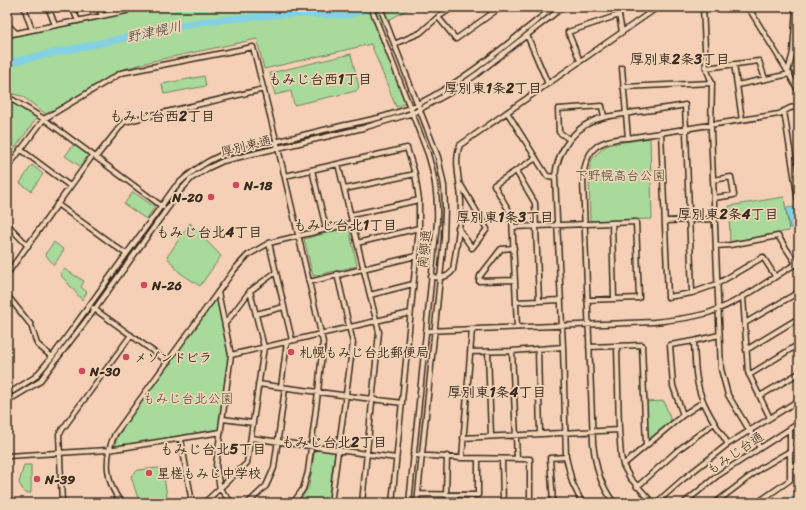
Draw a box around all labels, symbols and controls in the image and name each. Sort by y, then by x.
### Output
water label: 野津幌川 [124,14,184,50]
district label: 厚別東2条3丁目 [630,47,730,72]
district label: もみじ台西1丁目 [268,67,372,92]
district label: 厚別東1条2丁目 [444,76,542,101]
district label: もみじ台西2丁目 [109,104,215,129]
street label: 厚別東通 [218,129,274,163]
park label: 下野幌高台公園 [574,164,666,187]
place label: N-18 [243,174,273,197]
marker: N-18 [231,180,241,190]
place label: N-20 [171,186,203,209]
marker: N-20 [206,192,216,202]
district label: 厚別東2条4丁目 [678,202,778,227]
district label: 厚別東1条3丁目 [456,205,554,230]
district label: もみじ台北1丁目 [293,213,397,238]
district label: もみじ台北4丁目 [156,220,262,245]
street label: 南郷通 [411,228,437,270]
place label: N-26 [151,274,183,297]
marker: N-26 [139,280,149,290]
place label: 札幌もみじ台北郵便局 [299,341,429,364]
place label: メゾンドビラ [134,346,212,369]
marker: 札幌もみじ台北郵便局 [286,347,296,357]
marker: メゾンドビラ [121,352,131,362]
place label: N-30 [89,360,120,383]
marker: N-30 [77,366,87,376]
district label: 厚別東1条4丁目 [448,380,546,405]
park label: もみじ台北公園 [142,387,234,410]
street label: もみじ台通 [702,425,768,481]
district label: もみじ台北2丁目 [281,430,387,455]
district label: もみじ台北5丁目 [160,437,266,462]
place label: 星槎もみじ中学校 [157,462,261,485]
place label: N-39 [44,468,75,491]
marker: 星槎もみじ中学校 [144,468,154,478]
marker: N-39 [32,474,42,484]

